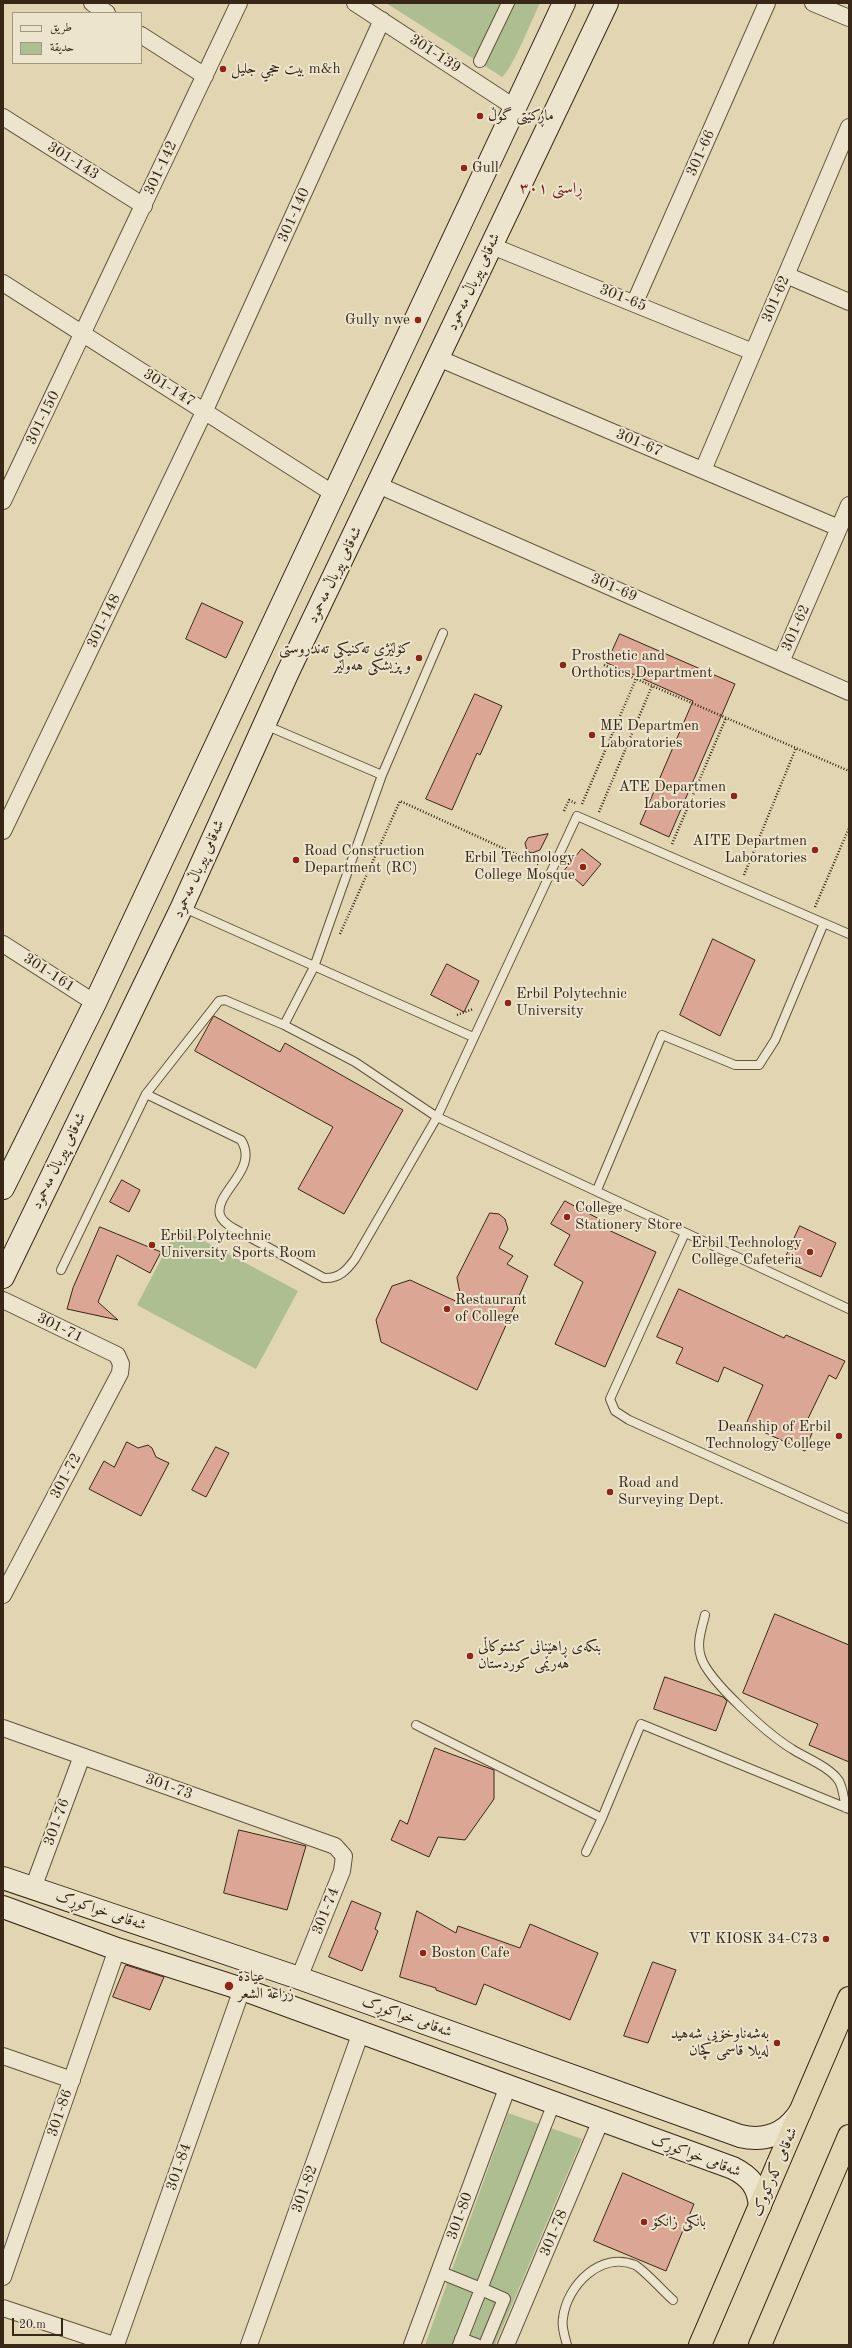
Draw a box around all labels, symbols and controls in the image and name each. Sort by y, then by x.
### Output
legend [12,12,142,64]
text: طريق [50,22,72,34]
street label: 301-139 [406,31,464,77]
text: حديقة [50,42,74,54]
place label: بيت حجي جليل m&h [231,60,341,78]
marker: بيت حجي جليل m&h [218,64,228,74]
place label: ماڕکێتی گوڵ [488,107,554,125]
marker: ماڕکێتی گوڵ [475,111,485,121]
street label: 301-66 [683,127,719,179]
street label: 301-143 [44,138,102,184]
street label: 301-142 [141,138,181,198]
place label: Gull [472,159,499,177]
marker: Gull [459,163,469,173]
district label: ڕاستی ٣٠١ [519,179,583,199]
street label: 301-140 [274,185,314,245]
street label: شەقامی پیرباڵ مەحمود [444,230,504,334]
street label: 301-62 [758,273,794,325]
street label: 301-65 [597,280,649,316]
place label: Gully nwe [345,311,410,329]
marker: Gully nwe [413,315,423,325]
street label: 301-147 [140,365,198,411]
street label: 301-150 [22,388,64,448]
street label: 301-67 [613,425,665,461]
street label: شەقامی پیرباڵ مەحمود [304,524,366,626]
street label: 301-69 [588,570,640,606]
street label: 301-148 [83,591,125,651]
street label: 301-62 [778,602,814,654]
place label: کۆلێژی تەکنیکی تەندروستی و پزیشکی هەولێر [279,640,411,675]
place label: Prosthetic and Orthotics Department [571,647,712,682]
marker: کۆلێژی تەکنیکی تەندروستی و پزیشکی هەولێر [414,653,424,663]
marker: Prosthetic and Orthotics Department [558,660,568,670]
place label: ME Departmen Laboratories [600,717,699,752]
marker: ME Departmen Laboratories [587,730,597,740]
place label: ATE Departmen Laboratories [619,778,726,813]
marker: ATE Departmen Laboratories [729,791,739,801]
street label: شەقامی پیرباڵ مەحمود [169,817,229,921]
place label: AITE Departmen Laboratories [692,832,807,867]
place label: Road Construction Department (RC) [304,842,425,877]
marker: AITE Departmen Laboratories [810,845,820,855]
place label: Erbil Technology College Mosque [464,849,575,884]
marker: Road Construction Department (RC) [291,855,301,865]
marker: Erbil Technology College Mosque [578,862,588,872]
street label: 301-161 [20,950,78,996]
place label: Erbil Polytechnic University [516,985,627,1020]
marker: Erbil Polytechnic University [503,998,513,1008]
street label: شەقامی پیرباڵ مەحمود [28,1110,90,1212]
place label: College Stationery Store [575,1199,682,1234]
marker: College Stationery Store [562,1212,572,1222]
place label: Erbil Polytechnic University Sports Room [160,1227,316,1262]
place label: Erbil Technology College Cafeteria [691,1234,802,1269]
marker: Erbil Polytechnic University Sports Room [147,1240,157,1250]
marker: Erbil Technology College Cafeteria [805,1247,815,1257]
place label: Restaurant of College [455,1291,527,1326]
marker: Restaurant of College [442,1304,452,1314]
street label: 301-71 [34,1309,86,1347]
place label: Deanship of Erbil Technology College [705,1418,831,1453]
marker: Deanship of Erbil Technology College [834,1431,844,1441]
street label: 301-72 [47,1450,85,1502]
place label: Road and Surveying Dept. [618,1474,724,1509]
marker: Road and Surveying Dept. [605,1487,615,1497]
place label: بنکەی ڕاهێنانی کشتوکاڵی هەرێمی کوردستان [478,1638,601,1673]
marker: بنکەی ڕاهێنانی کشتوکاڵی هەرێمی کوردستان [465,1651,475,1661]
street label: 301-73 [143,1770,195,1804]
street label: 301-76 [40,1796,74,1848]
street label: 301-74 [308,1885,344,1937]
street label: شەقامی خواکوڕک [53,1887,149,1935]
place label: VT KIOSK 34-C73 [689,1930,818,1948]
marker: VT KIOSK 34-C73 [821,1934,831,1944]
place label: Boston Cafe [431,1944,510,1962]
marker: Boston Cafe [418,1948,428,1958]
place label: عيادة زراعة الشعر [238,1968,294,2003]
marker: عيادة زراعة الشعر [223,1980,235,1992]
street label: شەقامی خواکوڕک [360,1992,454,2042]
place label: بەشەناوخۆیی شەهید لەیلا قاسمی کچان [671,2025,769,2060]
marker: بەشەناوخۆیی شەهید لەیلا قاسمی کچان [772,2038,782,2048]
street label: 301-86 [44,2087,76,2139]
street label: شەقامی کەرکووک [748,2125,802,2219]
street label: شەقامی خواکوڕک [649,2131,743,2181]
street label: 301-84 [163,2141,195,2193]
street label: 301-82 [288,2163,322,2215]
street label: 301-80 [443,2190,477,2242]
street label: 301-78 [536,2207,572,2259]
place label: بانکی زانکۆ [652,2213,706,2231]
marker: بانکی زانکۆ [639,2217,649,2227]
scale bar [14,2310,65,2336]
text: 20 m [19,2319,46,2331]

